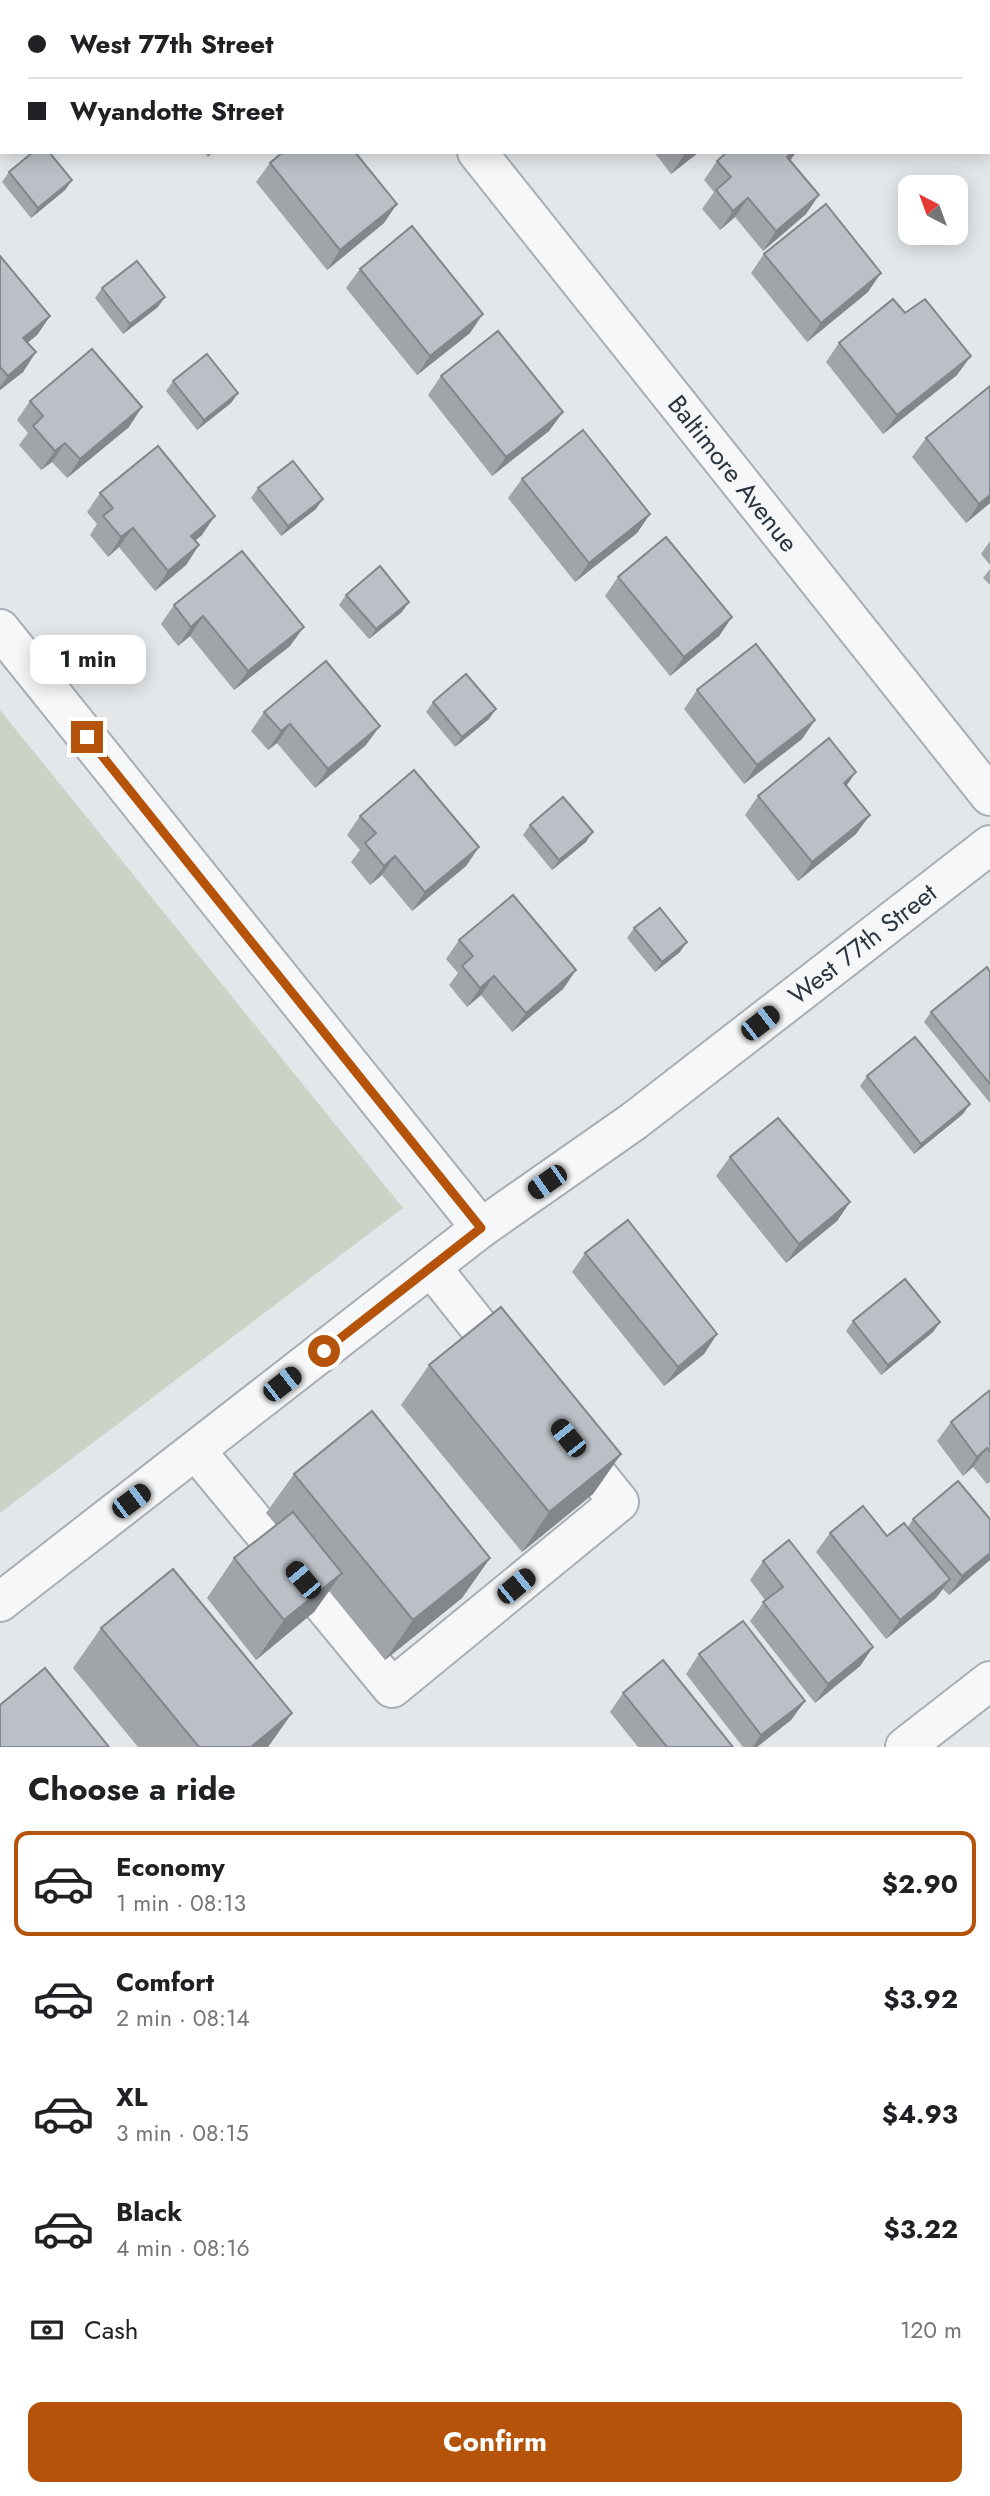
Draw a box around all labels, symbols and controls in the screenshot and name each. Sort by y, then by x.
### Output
text: West 77th Street [70,25,274,63]
text: Wyandotte Street [70,92,284,130]
north arrow [898,175,968,245]
map controls [898,175,968,245]
street label: Baltimore Avenue [659,387,808,560]
callout: 1 min [29,636,145,684]
text: 1 min [59,642,117,676]
route end [71,721,103,753]
street label: West 77th Street [780,874,945,1014]
car [737,1002,784,1044]
car [524,1161,571,1203]
route start [308,1335,340,1367]
car [259,1363,306,1405]
car [547,1415,590,1461]
car [108,1480,155,1522]
car [282,1557,325,1603]
car [494,1565,539,1607]
text: Choose a ride [28,1766,236,1812]
text: Economy [116,1848,225,1886]
icon: car [32,1852,95,1915]
text: $2.90 [882,1865,958,1903]
text: 1 min · 08:13 [116,1886,246,1920]
text: Comfort [116,1963,214,2001]
icon: car [32,1967,95,2030]
text: $3.92 [883,1980,958,2018]
text: 2 min · 08:14 [116,2001,250,2035]
text: XL [116,2078,148,2116]
icon: car [32,2082,95,2145]
text: $4.93 [882,2095,958,2133]
text: 3 min · 08:15 [116,2116,249,2150]
text: Black [116,2193,182,2231]
icon: car [32,2197,95,2260]
text: $3.22 [884,2210,958,2248]
text: 4 min · 08:16 [116,2231,250,2265]
icon: cash [28,2311,66,2349]
text: Cash [84,2311,138,2349]
text: 120 m [900,2313,962,2347]
button: Confirm [28,2402,962,2482]

